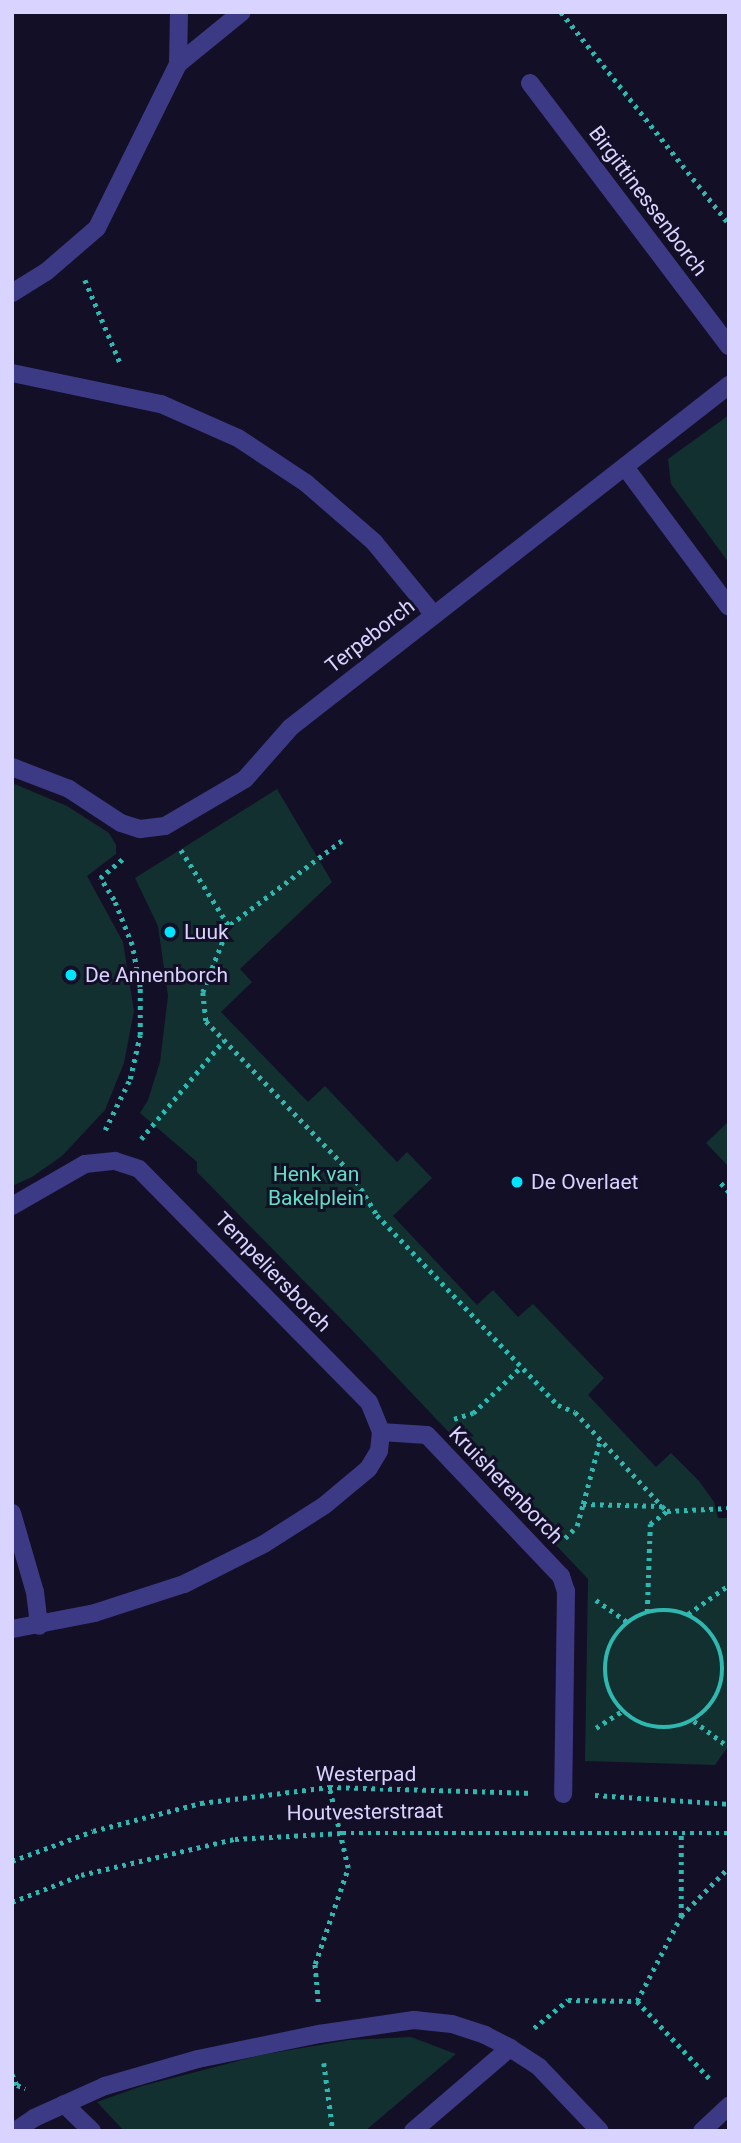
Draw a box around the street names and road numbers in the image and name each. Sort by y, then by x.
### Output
street label: Birgittinessenborch [583,121,713,281]
street label: Terpeborch [321,593,419,679]
street label: Tempeliersborch [210,1207,336,1337]
street label: Kruisherenborch [444,1421,568,1549]
street label: Westerpad [316,1761,416,1787]
street label: Houtvesterstraat [286,1798,444,1826]

